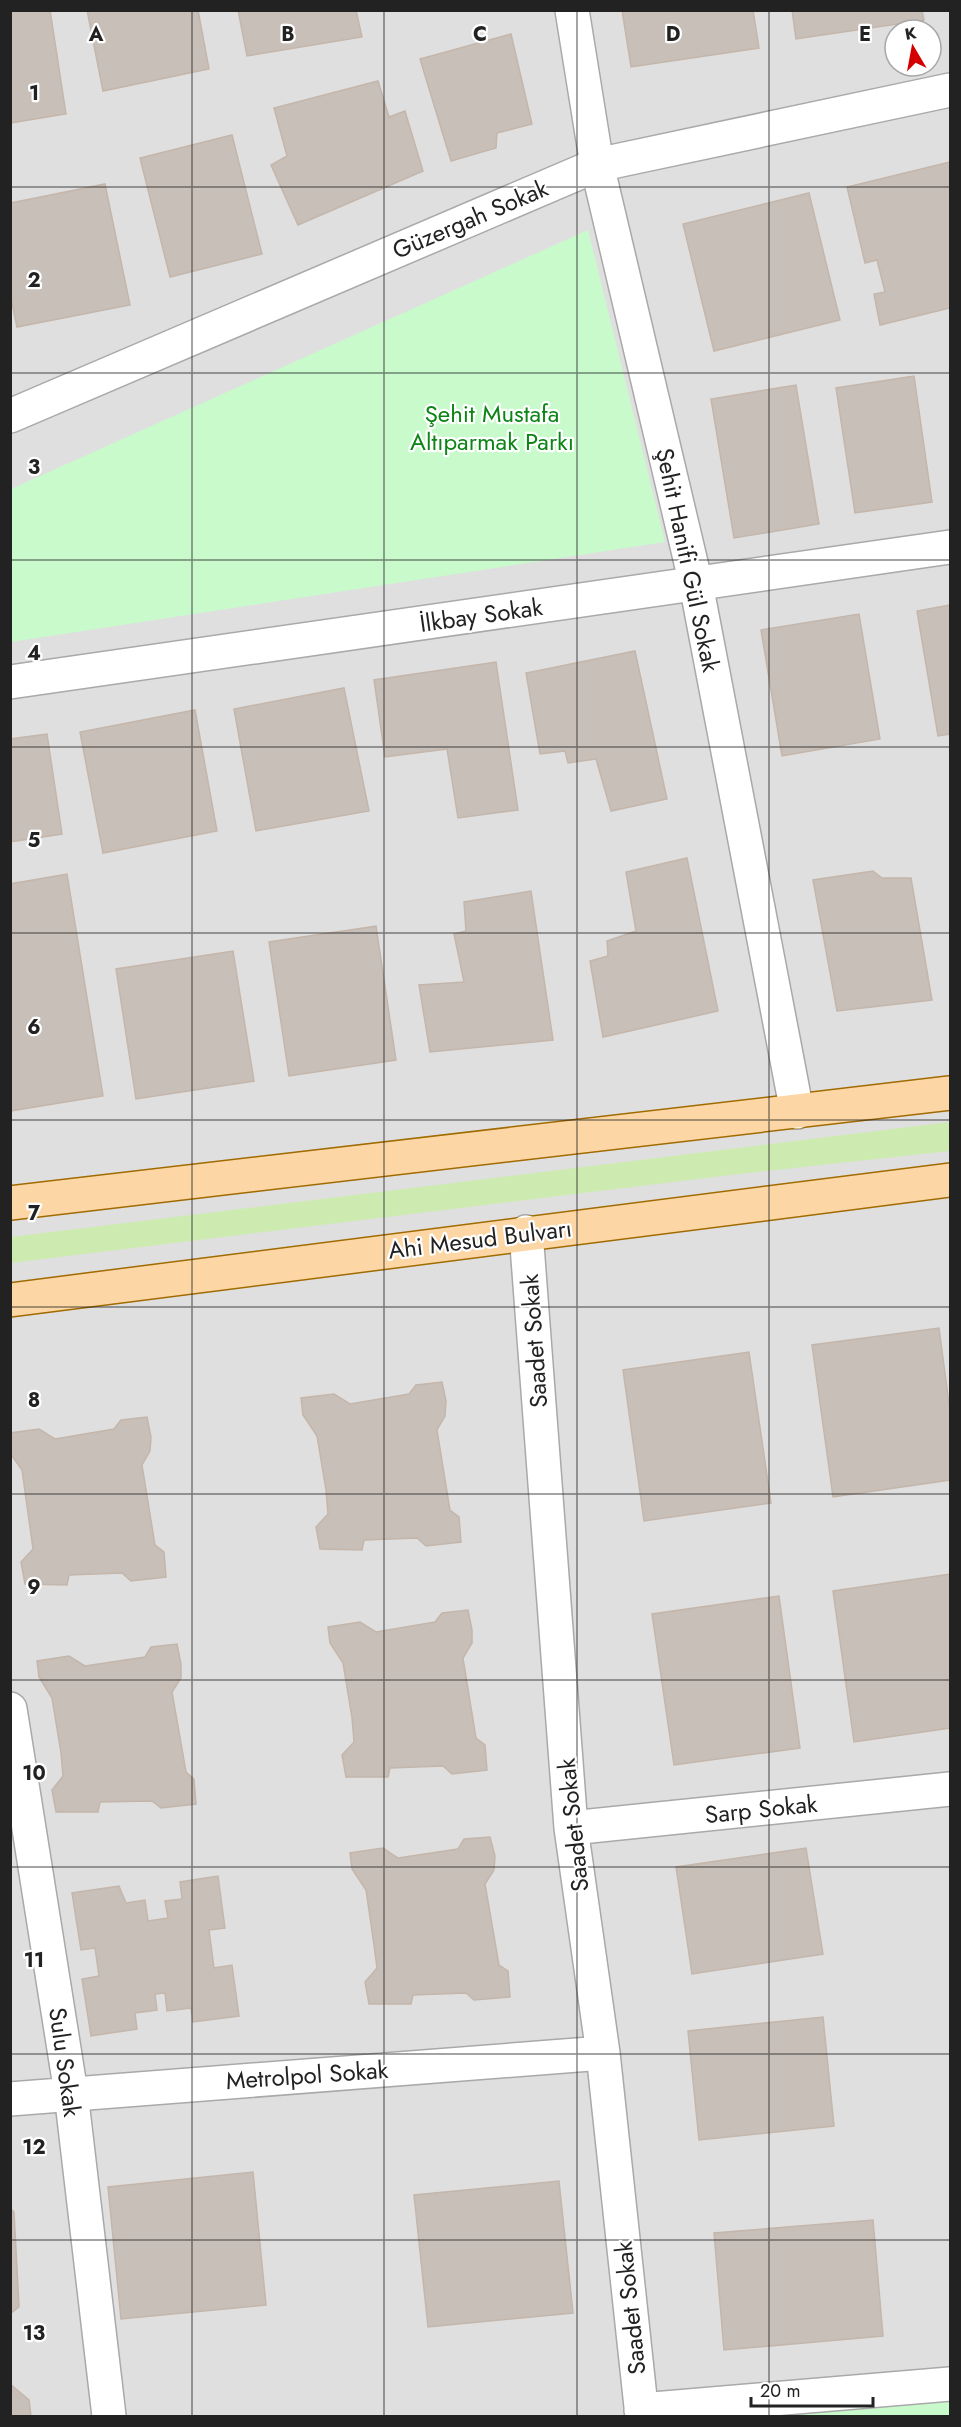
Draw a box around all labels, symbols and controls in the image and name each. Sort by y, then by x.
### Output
north arrow [883,18,943,78]
text: A [88,20,104,49]
text: B [281,20,295,49]
text: C [473,20,487,49]
text: D [666,20,680,49]
text: E [859,20,871,49]
text: K [903,21,919,46]
text: 1 [29,79,39,108]
street label: Güzergah Sokak [387,170,554,268]
text: 2 [27,266,41,295]
park label: Şehit Mustafa Altıparmak Parkı [410,396,574,459]
street label: Şehit Hanifi Gül Sokak [647,445,729,676]
text: 3 [28,453,40,482]
street label: İlkbay Sokak [417,589,545,641]
text: 4 [27,639,41,668]
text: 5 [28,826,41,855]
text: 6 [27,1013,41,1042]
text: 7 [28,1199,41,1228]
street label: Ahi Mesud Bulvarı [386,1210,574,1268]
street label: Saadet Sokak [512,1272,556,1409]
text: 8 [28,1386,40,1415]
text: 9 [27,1573,41,1602]
street label: Saadet Sokak [549,1756,597,1894]
text: 10 [22,1759,46,1788]
street label: Sarp Sokak [703,1786,819,1832]
text: 11 [24,1946,44,1975]
street label: Sulu Sokak [40,2005,90,2119]
street label: Metrolpol Sokak [225,2052,390,2098]
text: 12 [22,2133,46,2162]
street label: Saadet Sokak [606,2239,654,2377]
text: 13 [23,2319,45,2348]
scale bar [751,2370,872,2408]
text: 20 m [760,2378,800,2404]

